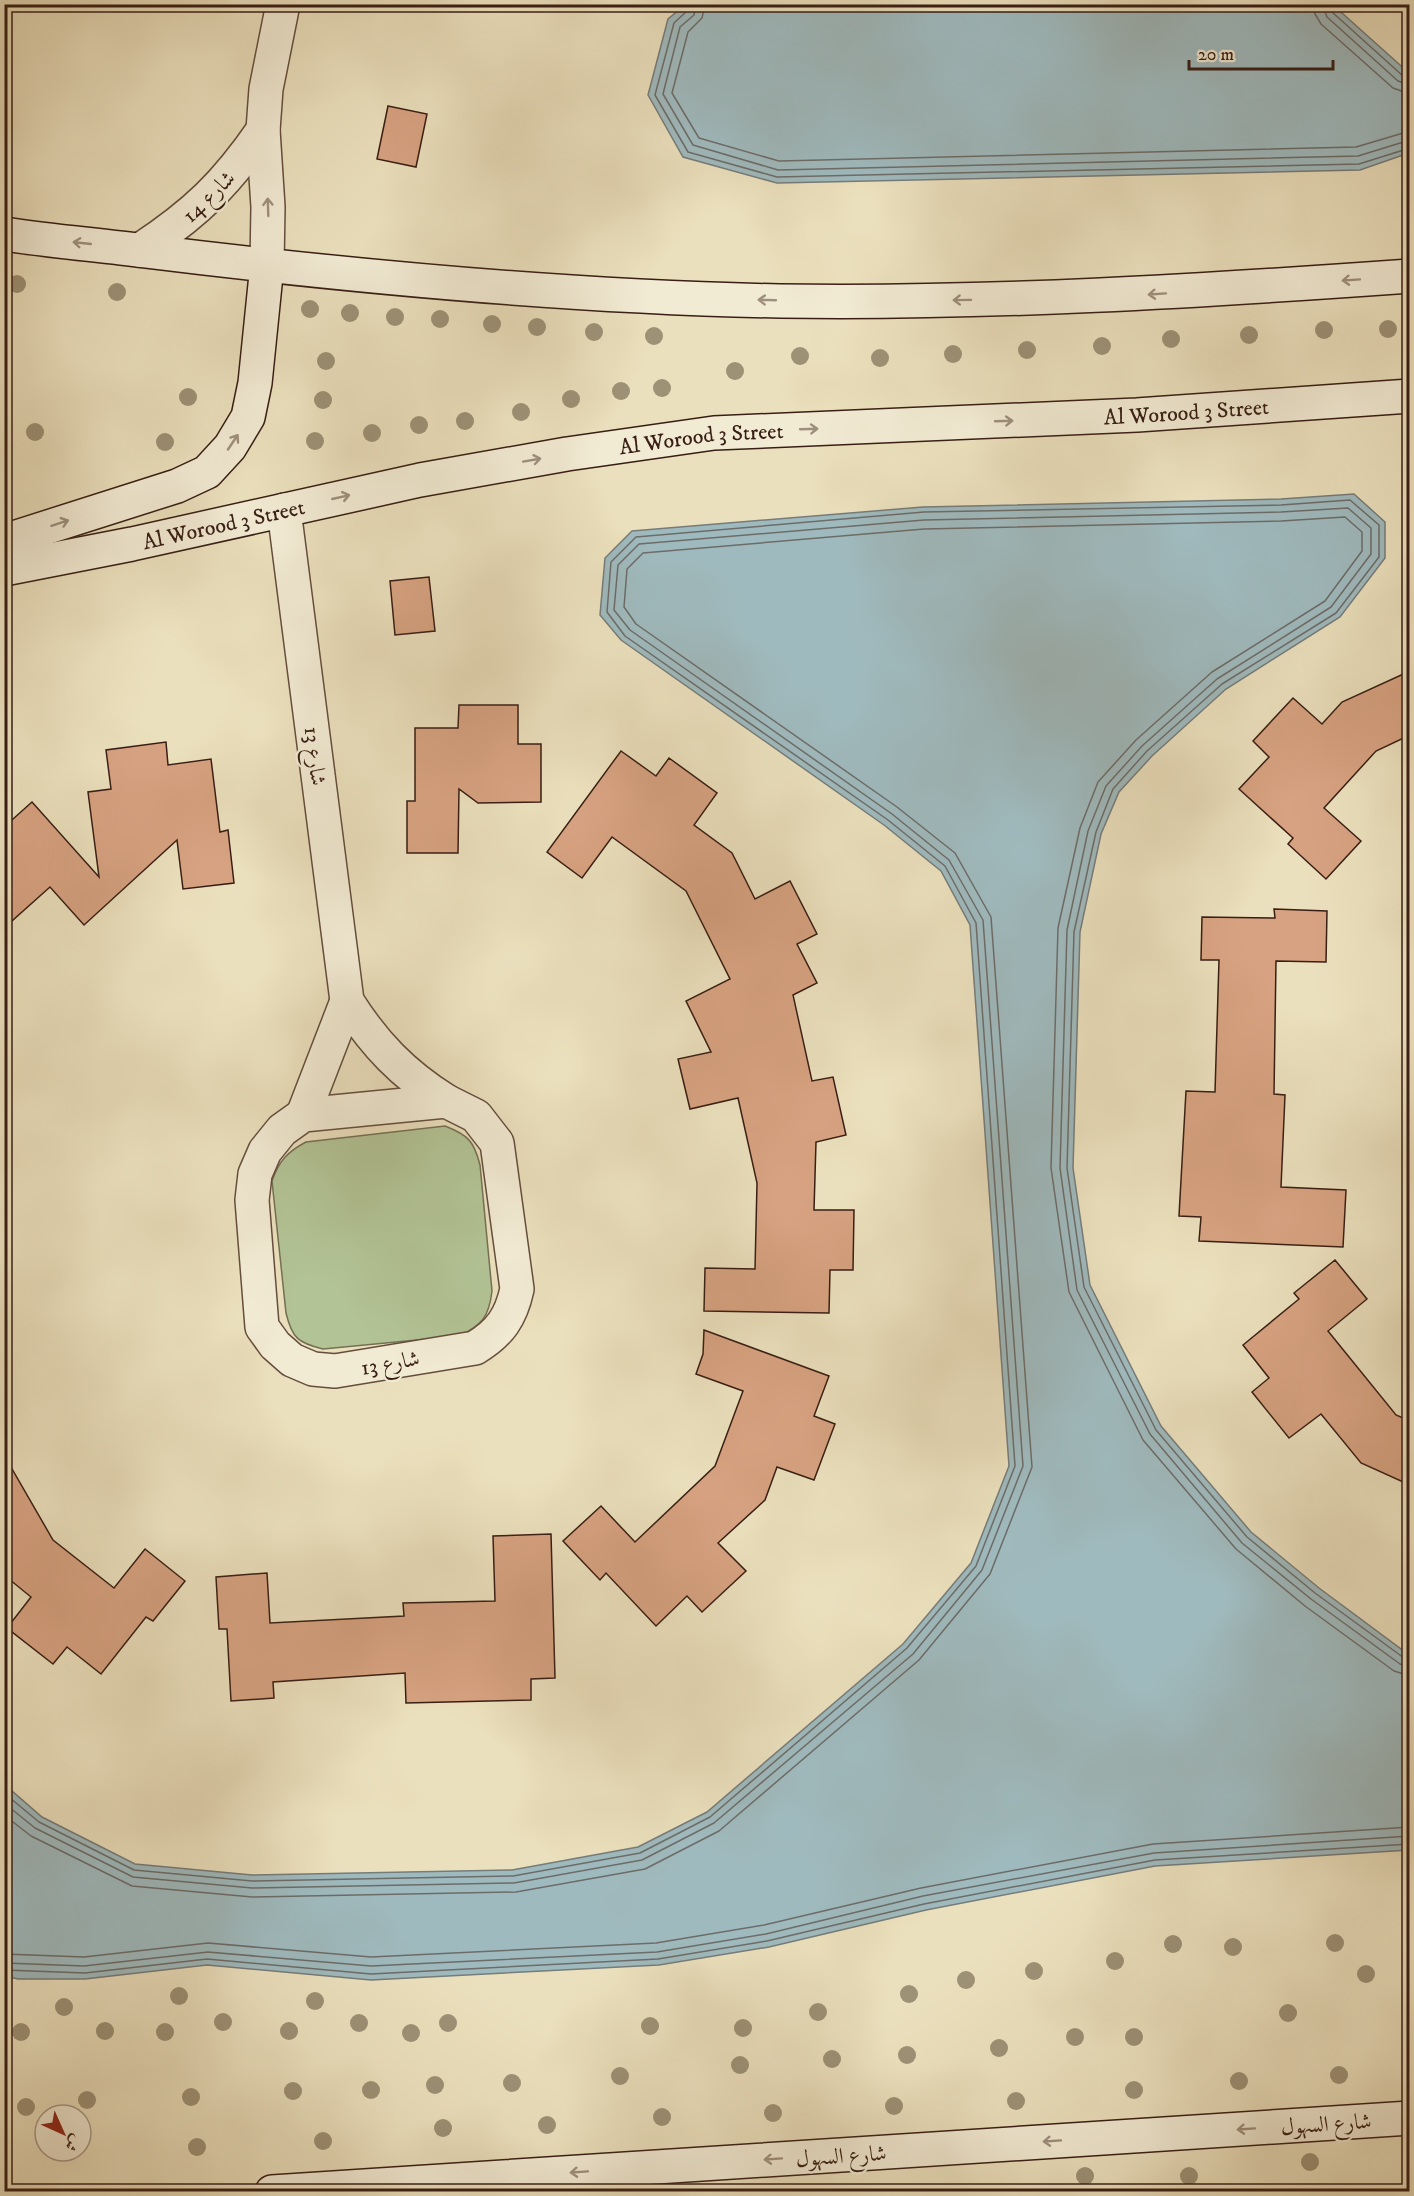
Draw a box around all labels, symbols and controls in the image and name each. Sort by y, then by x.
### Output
scale bar [1189,33,1333,71]
text: 20 m [1198,44,1234,66]
street label: شارع 14 [177,165,244,232]
one-way arrow [262,198,274,218]
one-way arrow [72,238,92,249]
one-way arrow [1342,275,1362,286]
one-way arrow [1147,289,1167,300]
one-way arrow [952,294,972,306]
one-way arrow [757,295,777,306]
street label: Al Worood 3 Street [1103,394,1270,431]
one-way arrow [994,415,1014,427]
street label: Al Worood 3 Street [617,418,784,461]
one-way arrow [799,424,819,435]
one-way arrow [226,434,239,451]
one-way arrow [522,454,542,465]
one-way arrow [331,491,350,503]
street label: Al Worood 3 Street [140,494,307,556]
one-way arrow [50,517,69,528]
street label: شارع 13 [294,725,332,788]
street label: شارع 13 [359,1345,422,1386]
north arrow [33,2103,93,2163]
street label: شارع السهول [1280,2108,1373,2145]
one-way arrow [1237,2123,1257,2134]
text: ش [60,2130,86,2156]
one-way arrow [1042,2136,1062,2147]
street label: شارع السهول [795,2140,888,2177]
one-way arrow [764,2154,784,2165]
one-way arrow [569,2166,589,2177]

